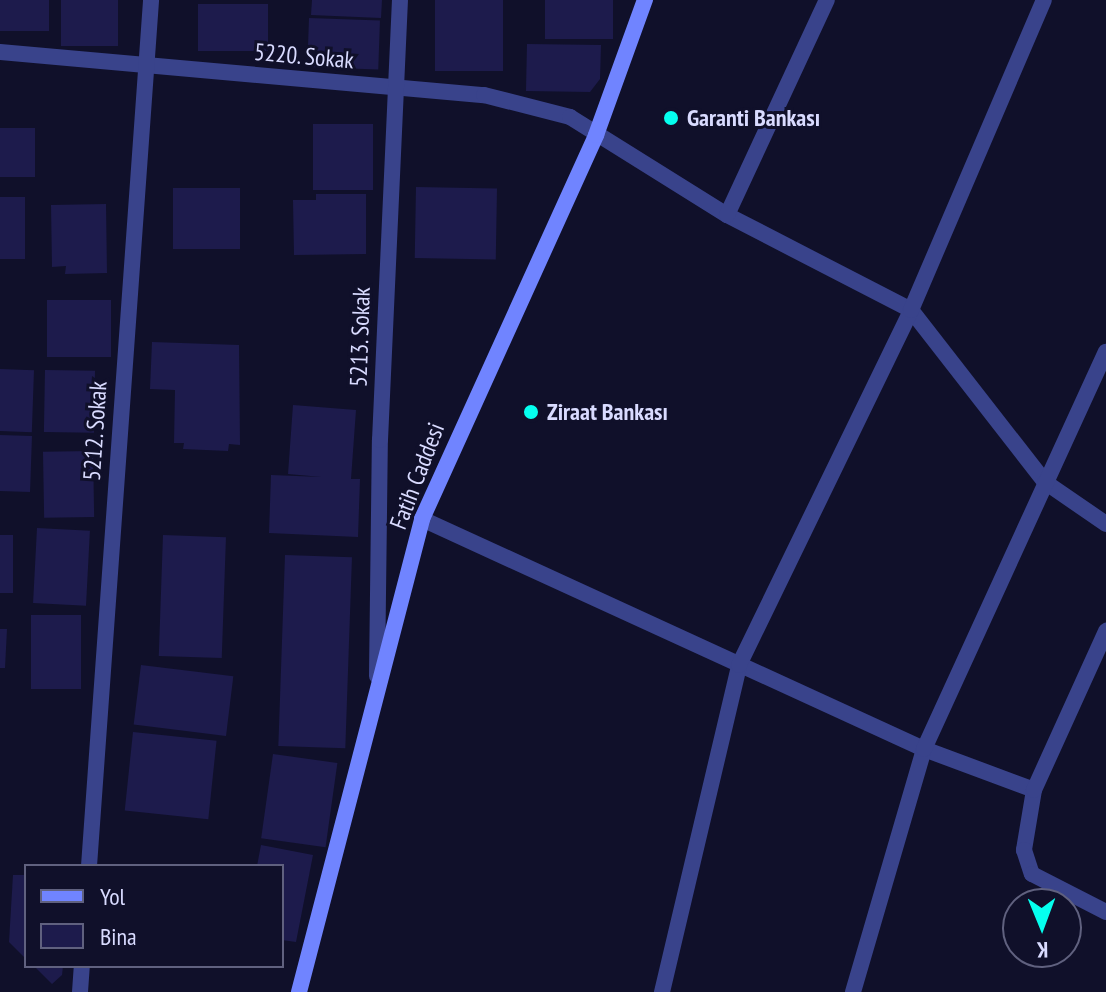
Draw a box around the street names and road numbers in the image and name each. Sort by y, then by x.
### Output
street label: 5220. Sokak [252,37,356,75]
street label: 5213. Sokak [344,286,376,388]
street label: 5212. Sokak [77,379,113,483]
street label: Fatih Caddesi [384,419,450,533]

